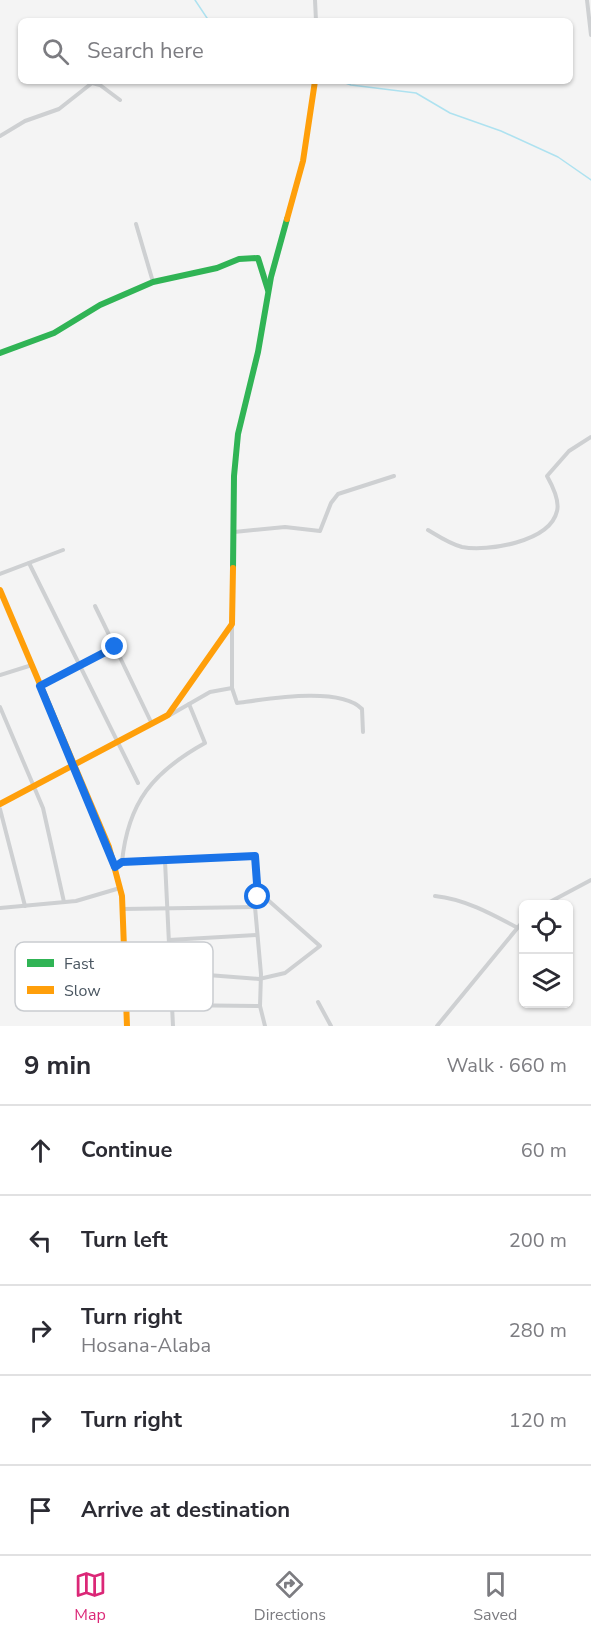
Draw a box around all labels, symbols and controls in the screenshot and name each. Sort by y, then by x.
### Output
search box [18,18,573,84]
icon: search [39,35,72,68]
text: Search here [87,36,204,66]
route end [101,633,127,659]
route start [244,883,270,909]
map controls [519,900,573,1008]
button: locate [519,900,573,954]
legend [15,942,213,1011]
text: Fast [64,953,95,975]
button: layers [519,954,573,1008]
text: Slow [64,980,101,1002]
text: 9 min [24,1048,91,1083]
text: Walk · 660 m [447,1052,567,1079]
icon: ahead [24,1134,57,1167]
text: Continue [81,1135,172,1165]
text: 60 m [521,1137,567,1164]
icon: left [24,1224,57,1257]
text: Turn left [81,1225,168,1255]
text: 200 m [509,1227,567,1254]
text: Turn right [81,1302,182,1332]
icon: right [24,1314,57,1347]
text: 280 m [509,1317,567,1344]
text: Hosana-Alaba [81,1332,211,1359]
icon: right [24,1404,57,1437]
text: Turn right [81,1405,182,1435]
text: 120 m [509,1407,567,1434]
icon: arrive [24,1494,57,1527]
text: Arrive at destination [81,1495,290,1525]
tab: Map [74,1568,107,1626]
tab: Directions [254,1568,326,1626]
tab: Saved [473,1568,517,1626]

